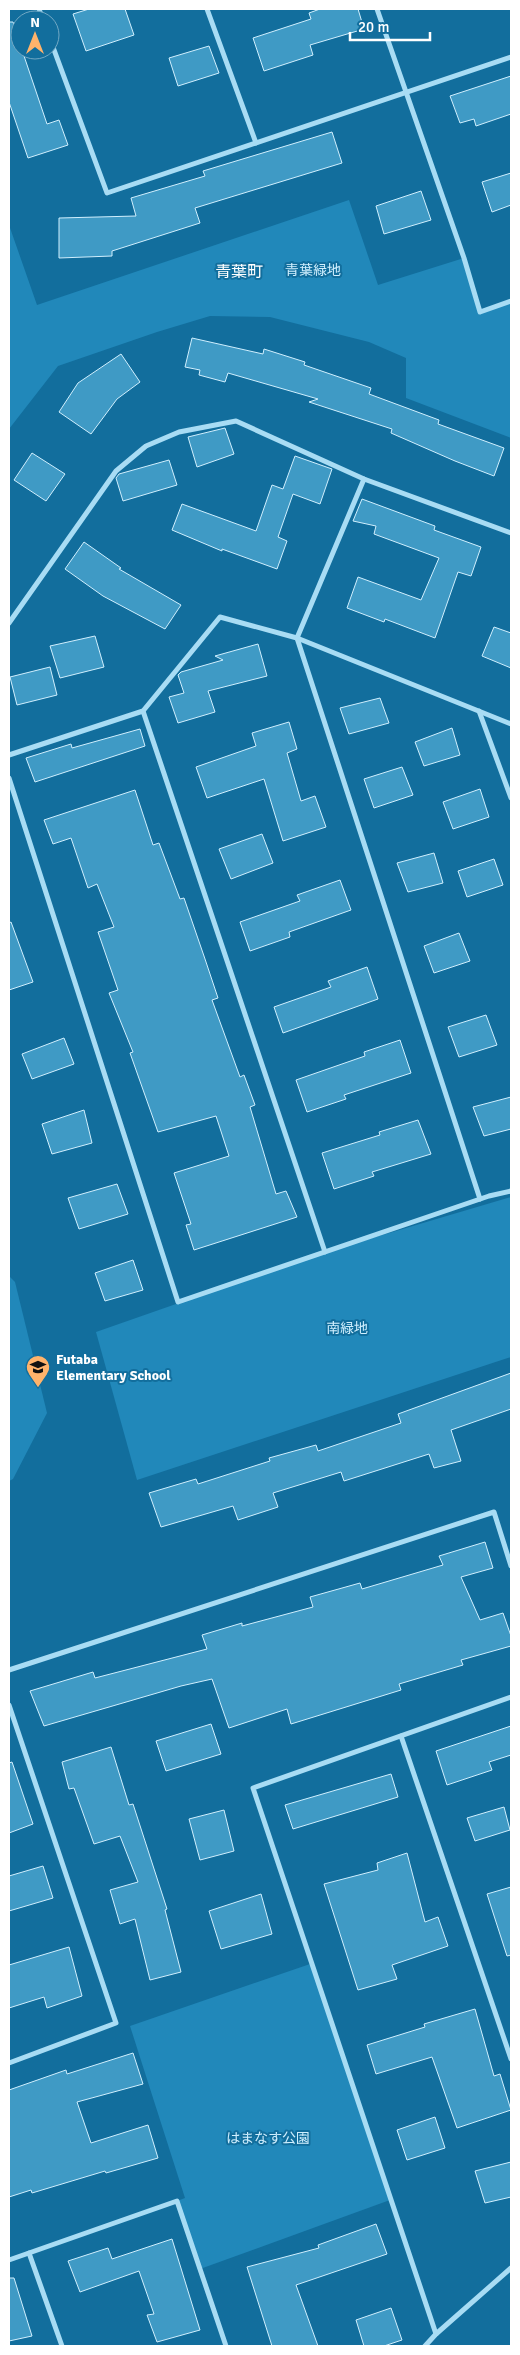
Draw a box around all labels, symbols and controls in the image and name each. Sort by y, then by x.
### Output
north arrow [10,10,60,60]
scale bar [350,10,430,42]
text: N [30,14,40,31]
text: 20 m [358,18,389,36]
district label: 青葉町 [215,262,263,282]
park label: 青葉緑地 [285,262,341,279]
park label: 南緑地 [326,1320,368,1337]
place label: Futaba Elementary School [56,1351,171,1384]
school or university icon: Futaba Elementary School [25,1354,51,1388]
park label: はまなす公園 [226,2130,310,2147]

